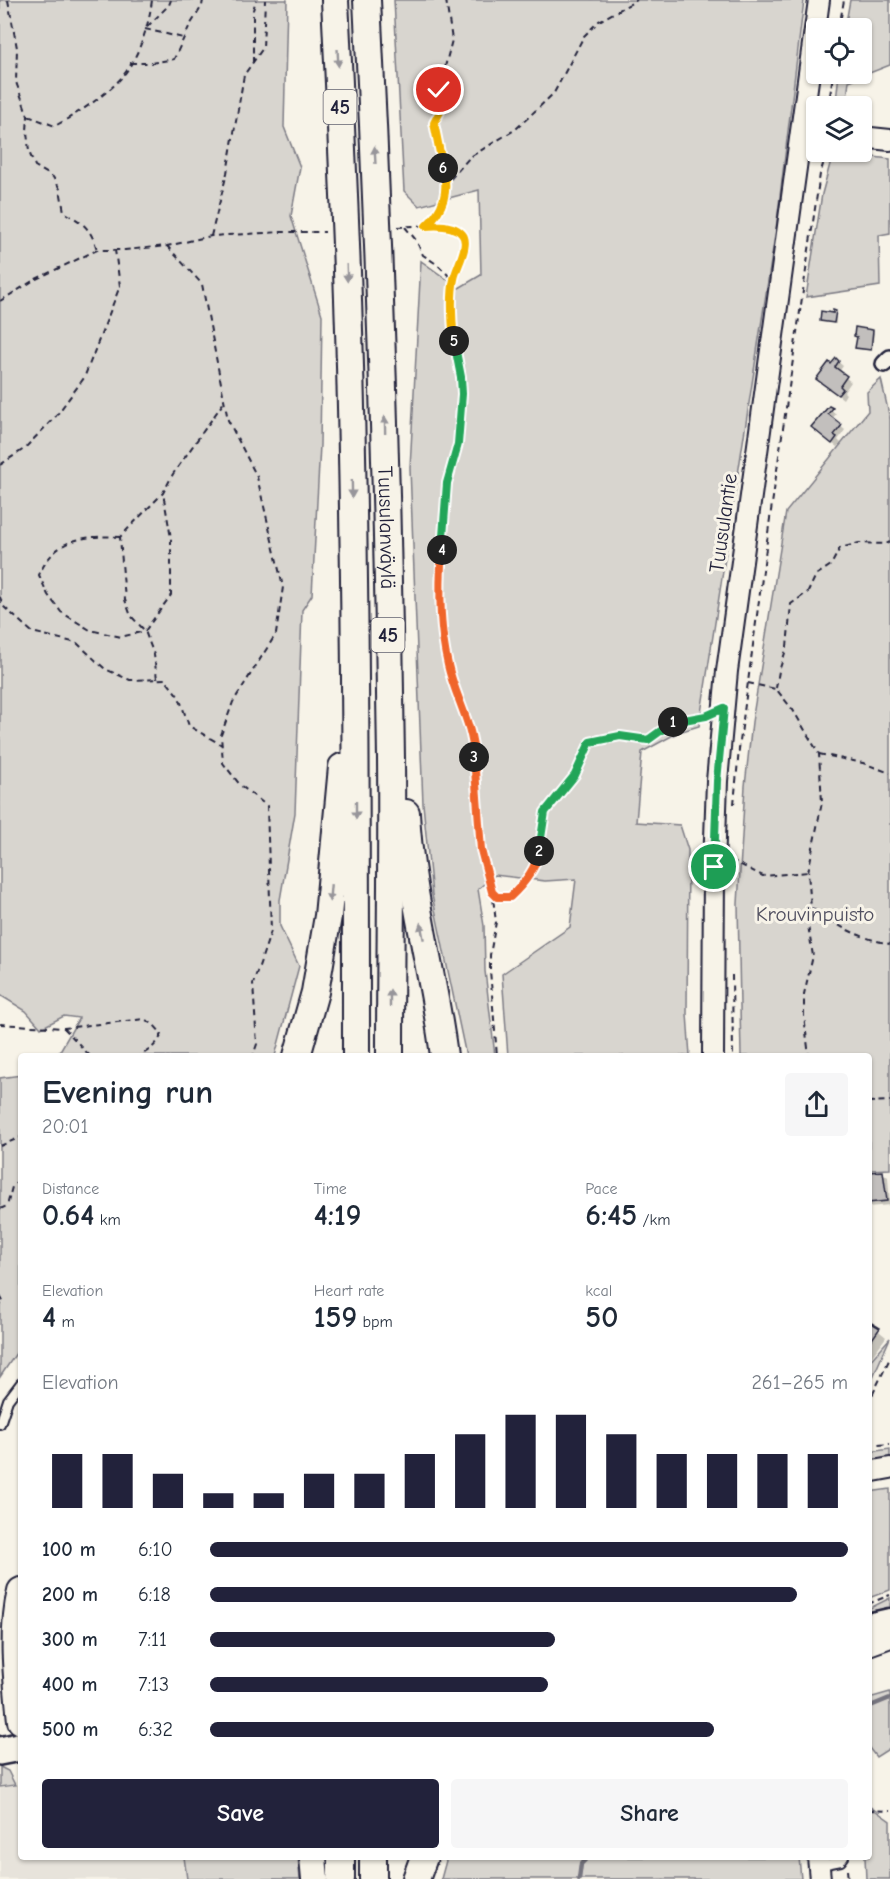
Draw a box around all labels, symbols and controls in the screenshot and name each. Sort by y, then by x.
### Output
map controls [806,18,872,162]
button: locate [806,18,872,84]
one-way arrow [333,49,342,68]
pin [413,64,464,115]
icon: check [422,73,455,106]
road number: 45 [324,90,356,124]
button: layers [806,96,872,162]
one-way arrow [371,146,380,165]
pin: 6 [428,153,458,183]
text: 6 [439,159,447,177]
one-way arrow [343,264,352,283]
pin: 5 [439,326,469,356]
text: 5 [450,332,458,350]
one-way arrow [380,415,389,434]
street label: Tuusulanväylä [373,466,400,589]
street label: Tuusulantie [704,472,742,574]
one-way arrow [347,479,357,498]
pin: 4 [427,535,457,565]
text: 4 [438,541,446,559]
road number: 45 [372,618,404,652]
pin: 1 [658,707,688,737]
text: 1 [670,713,676,731]
pin: 3 [459,742,489,772]
text: 3 [470,748,478,766]
one-way arrow [351,800,361,819]
pin: 2 [524,836,554,866]
pin [688,841,739,892]
text: 2 [535,842,543,860]
icon: arrive [697,850,730,883]
one-way arrow [325,884,335,903]
park label: Krouvinpuisto [756,902,874,926]
one-way arrow [417,922,426,941]
one-way arrow [385,988,395,1007]
text: Evening run [42,1073,213,1111]
button: share [785,1073,848,1136]
text: 20:01 [42,1115,88,1138]
text: Distance [42,1180,99,1198]
text: Time [314,1180,347,1198]
text: Pace [585,1180,618,1198]
text: 0.64 [42,1198,94,1233]
text: 4:19 [314,1198,361,1233]
text: 6:45 [585,1198,637,1233]
text: km [94,1211,121,1229]
text: /km [637,1211,671,1229]
text: Elevation [42,1282,103,1300]
text: Heart rate [314,1282,384,1300]
text: kcal [585,1282,612,1300]
text: 4 [42,1300,56,1335]
text: 159 [314,1300,357,1335]
text: 50 [585,1300,618,1335]
text: m [56,1313,75,1331]
text: bpm [357,1313,393,1331]
text: Elevation [42,1371,119,1394]
text: 261–265 m [751,1371,848,1394]
text: 100 m [42,1538,96,1561]
text: 6:10 [138,1538,173,1561]
text: 200 m [42,1583,98,1606]
text: 6:18 [138,1583,171,1606]
text: 300 m [42,1628,98,1651]
text: 7:11 [138,1628,167,1651]
text: 400 m [42,1673,97,1696]
text: 7:13 [138,1673,169,1696]
text: 500 m [42,1718,99,1741]
text: 6:32 [138,1718,173,1741]
button: Save [42,1779,439,1848]
button: Share [451,1779,848,1848]

